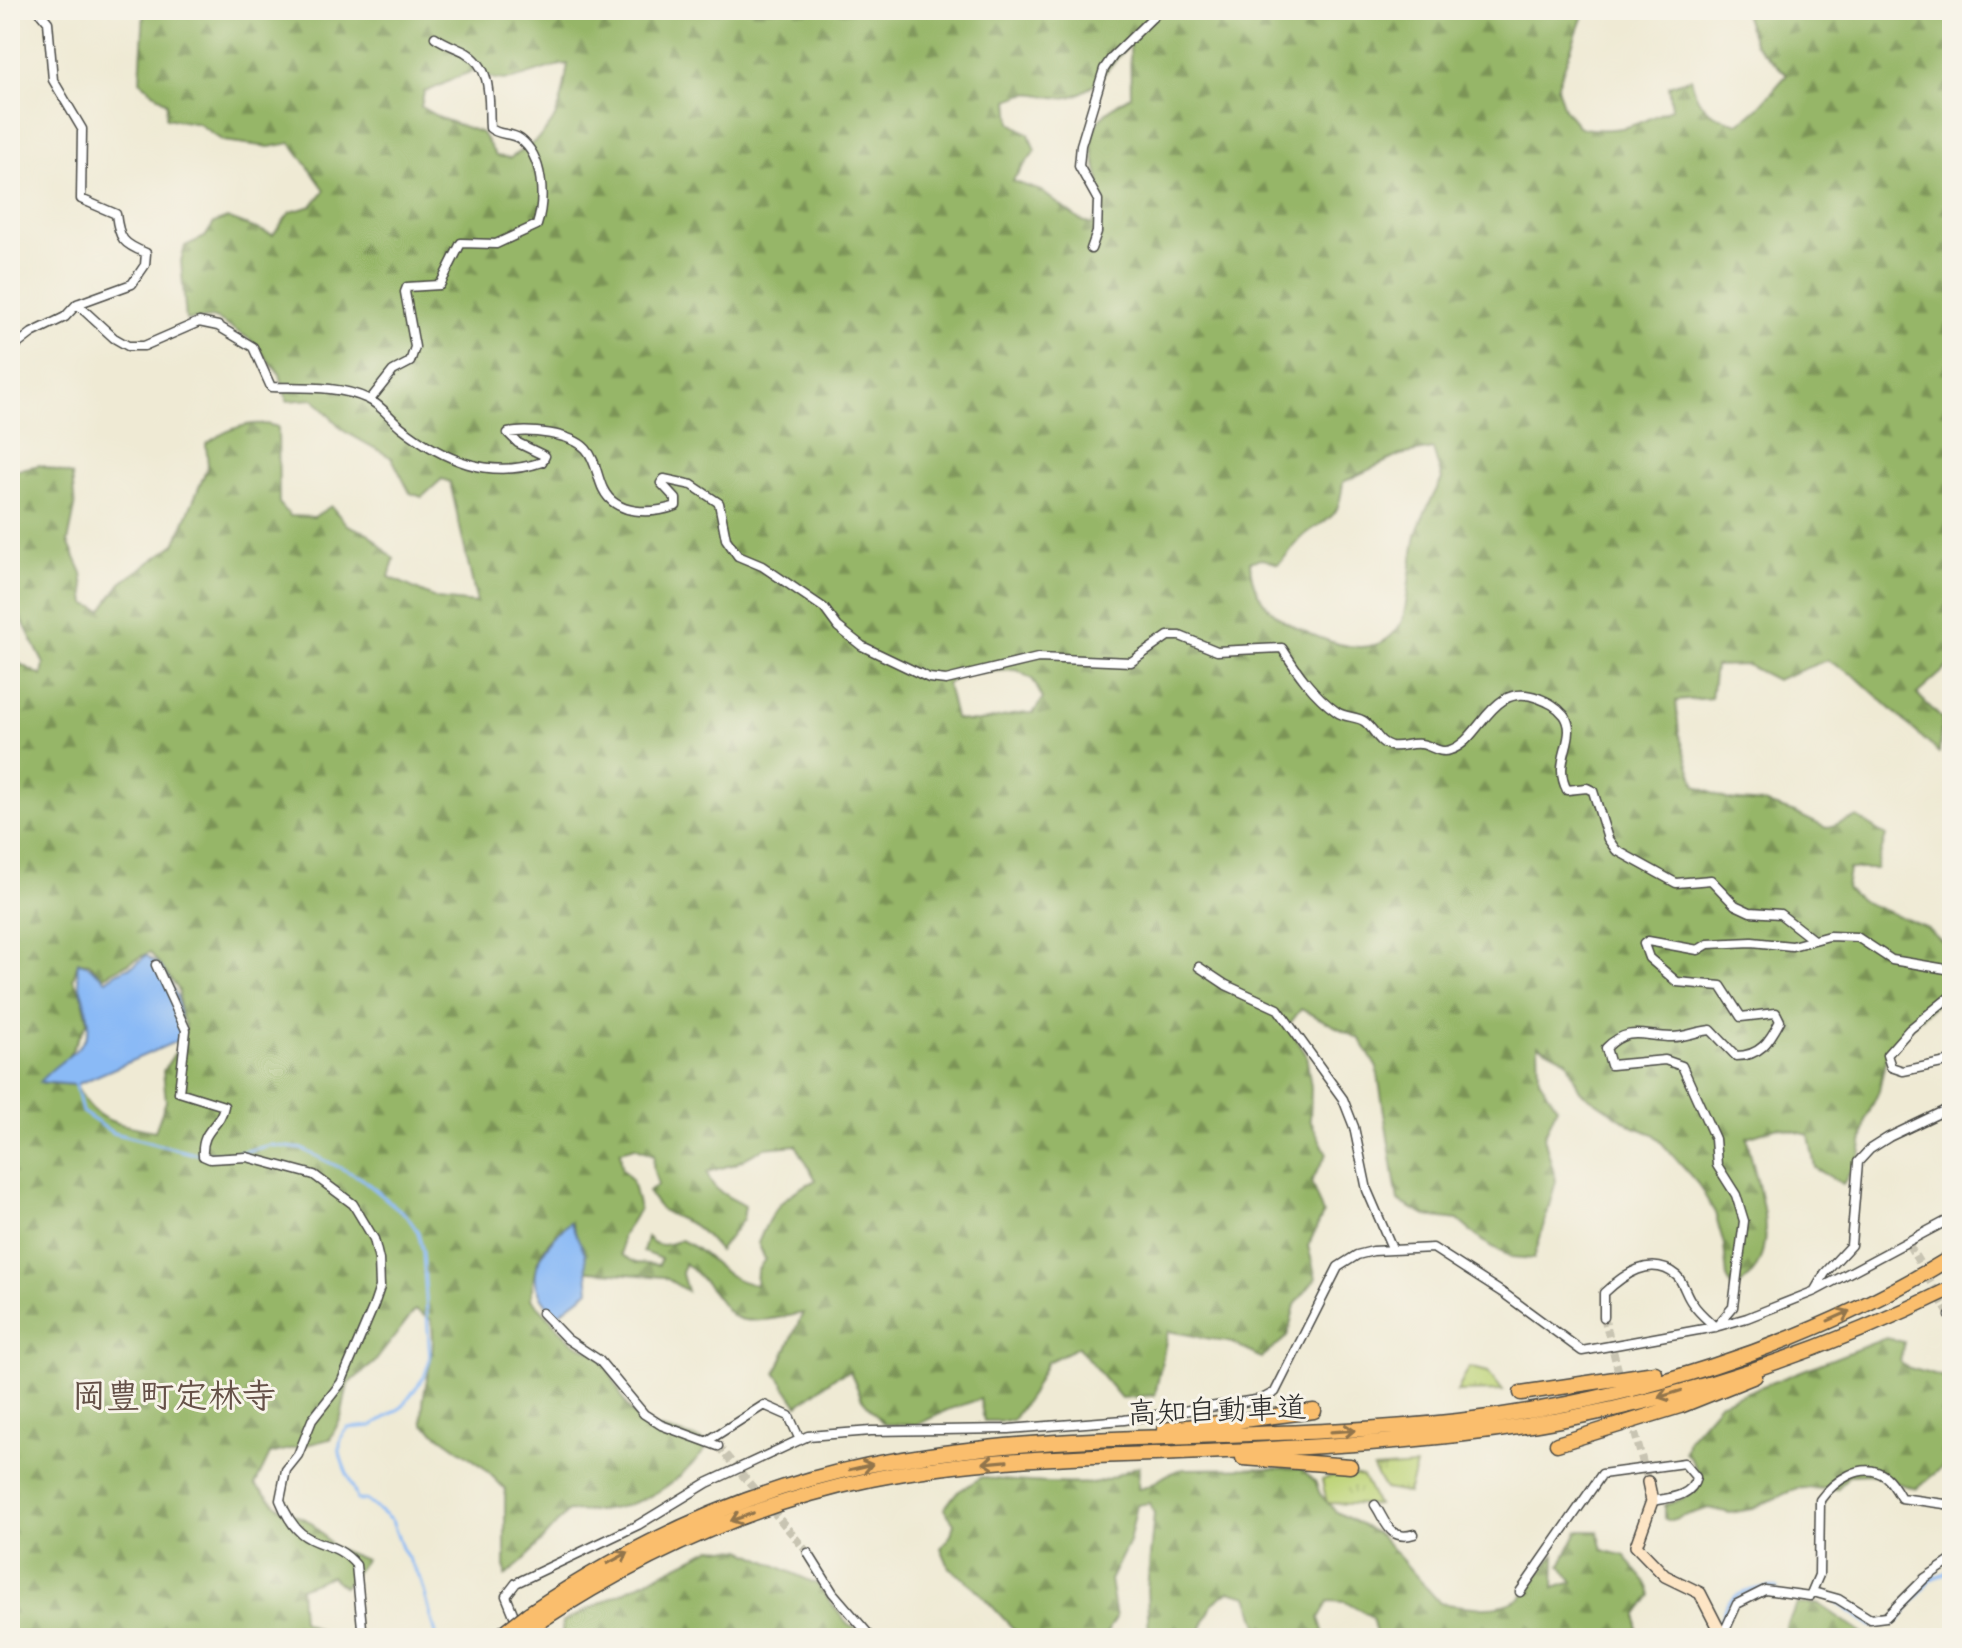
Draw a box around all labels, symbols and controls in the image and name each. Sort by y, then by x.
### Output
one-way arrow [1826,1308,1850,1323]
district label: 岡豊町定林寺 [72,1376,276,1425]
one-way arrow [1657,1387,1683,1402]
street label: 高知自動車道 [1126,1390,1308,1439]
one-way arrow [1329,1423,1356,1438]
one-way arrow [982,1455,1009,1470]
one-way arrow [847,1459,873,1474]
one-way arrow [729,1510,754,1525]
one-way arrow [606,1549,629,1565]

